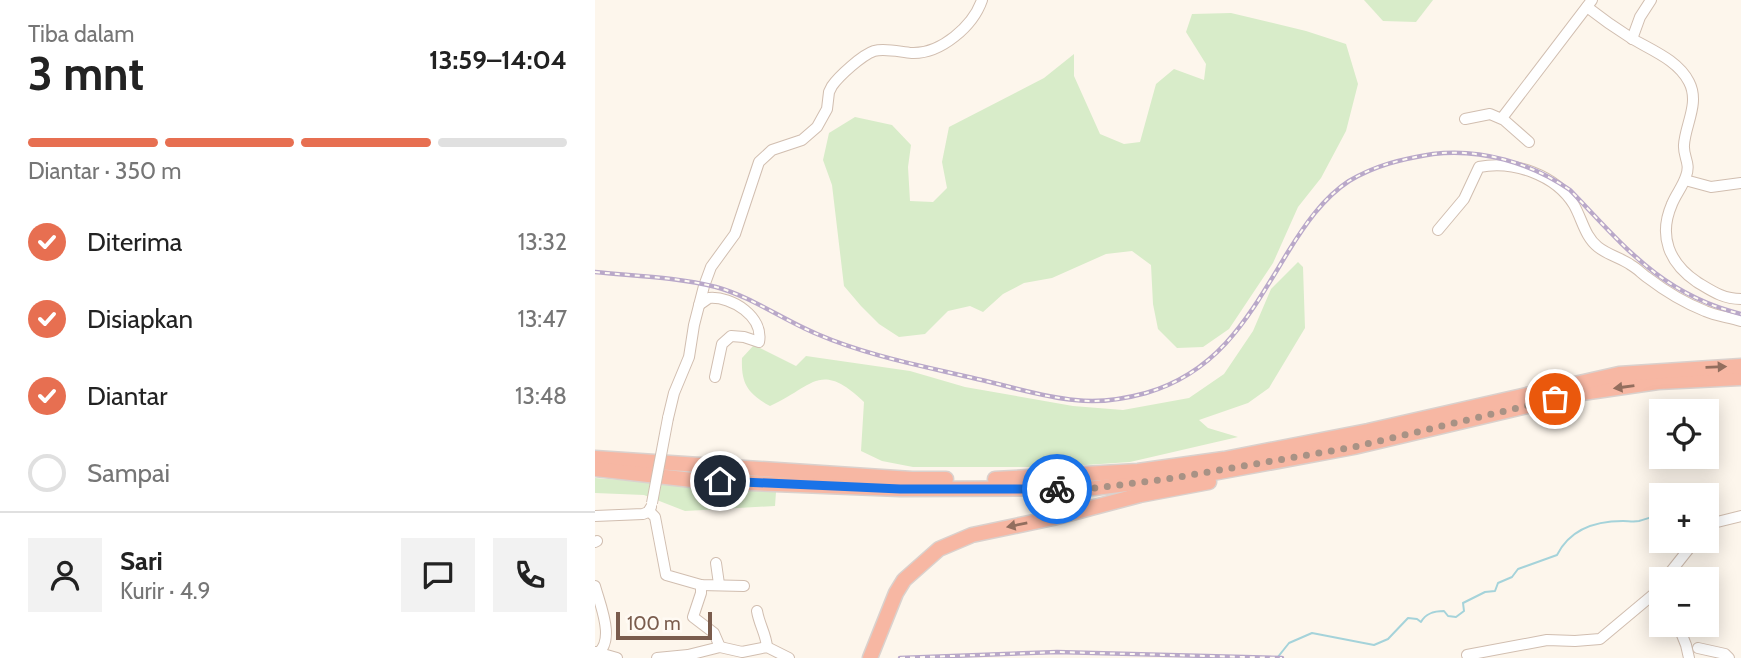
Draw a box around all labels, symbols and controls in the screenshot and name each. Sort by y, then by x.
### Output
text: Tiba dalam [28,20,134,48]
text: 13:59–14:04 [429,44,567,76]
text: 3 mnt [28,46,144,102]
text: Diantar · 350 m [28,157,181,185]
icon: check [28,223,66,261]
text: Diterima [87,226,182,258]
text: 13:32 [518,228,567,256]
icon: check [28,300,66,338]
text: Disiapkan [87,303,193,335]
text: 13:47 [517,305,567,333]
one-way arrow [1705,361,1727,372]
pin [1525,369,1585,429]
icon: check [28,377,66,415]
text: Diantar [87,380,168,412]
icon: bag [1536,380,1574,418]
text: 13:48 [515,382,567,410]
one-way arrow [1613,382,1635,393]
map controls [1649,399,1719,637]
button: locate [1649,399,1719,469]
pin [690,451,750,511]
courier [1022,454,1092,524]
text: Sampai [87,457,170,489]
icon: home [701,462,739,500]
icon: bike [1038,470,1076,508]
button: + [1649,483,1719,553]
one-way arrow [1006,520,1028,531]
button: person [28,538,102,612]
button: chat [401,538,475,612]
button: phone [493,538,567,612]
text: Sari [120,545,163,577]
button: − [1649,567,1719,637]
text: Kurir · 4.9 [120,577,211,605]
scale bar [616,609,712,641]
text: 100 m [627,612,681,635]

